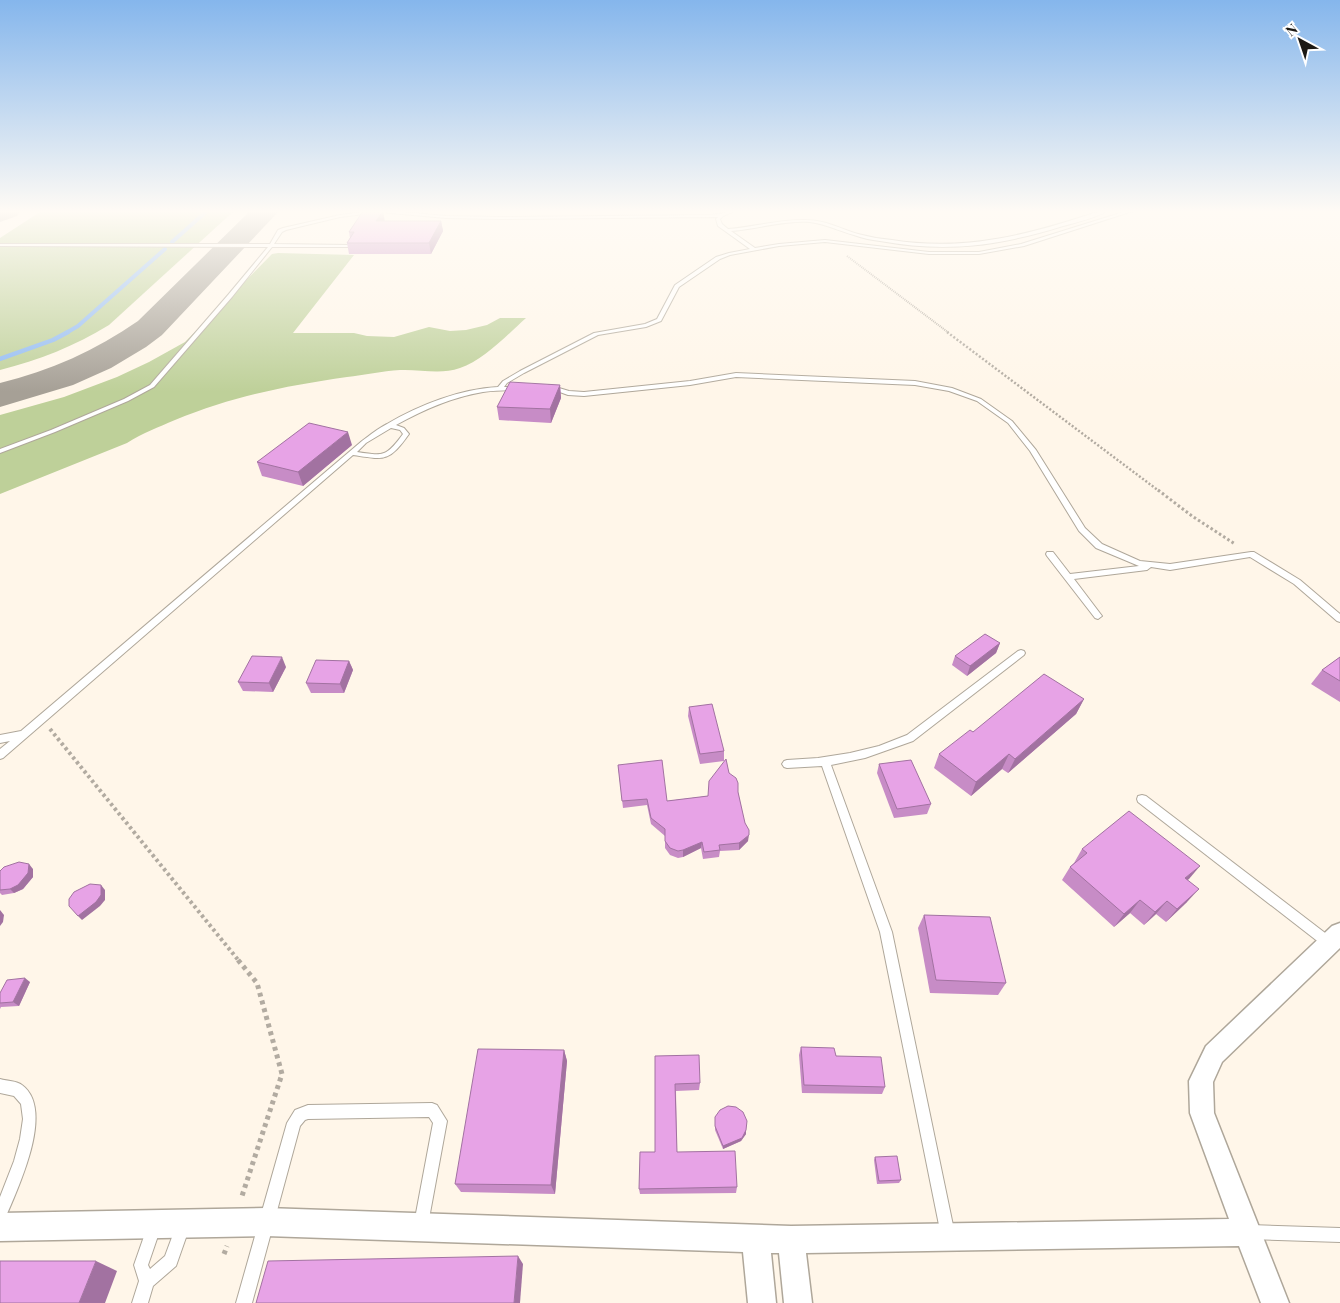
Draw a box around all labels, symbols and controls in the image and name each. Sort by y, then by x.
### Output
north arrow [1275,15,1325,65]
text: N [1281,19,1301,40]

